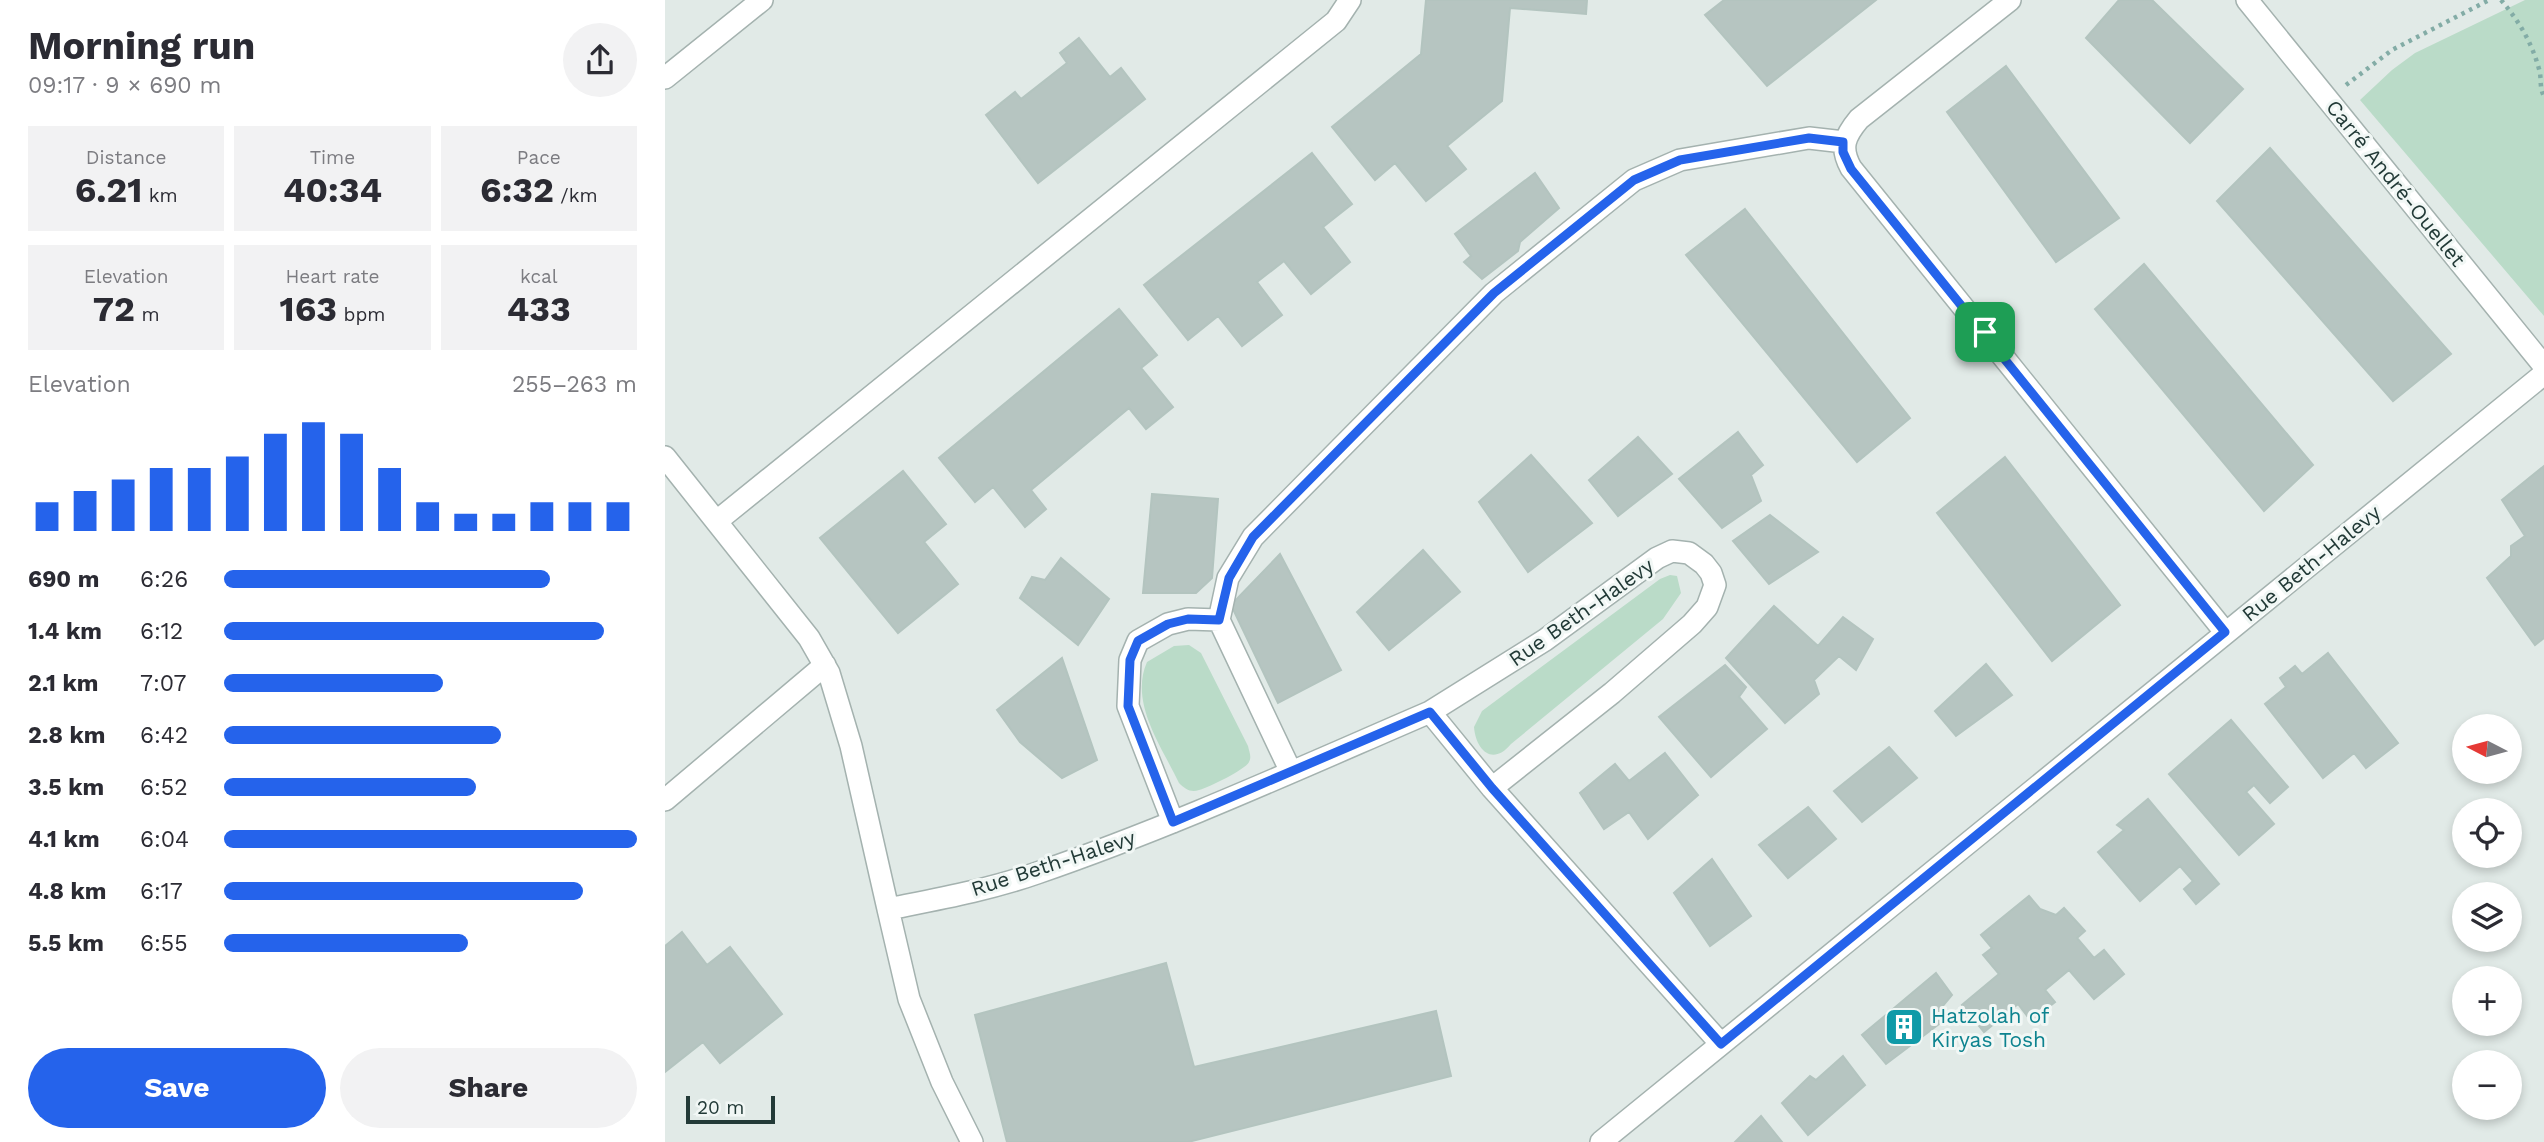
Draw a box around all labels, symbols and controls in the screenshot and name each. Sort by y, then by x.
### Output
button: share [563,23,637,97]
text: Morning run [28,24,255,68]
text: 09:17 · 9 × 690 m [28,72,221,99]
street label: Carré André-Ouellet [2321,95,2471,271]
text: Distance [86,146,167,169]
text: Time [310,146,355,169]
text: Pace [517,146,561,169]
text: 6.21 [75,169,142,211]
text: 40:34 [283,169,382,211]
text: 6:32 [480,169,554,211]
text: km [142,184,178,207]
text: /km [554,184,598,207]
text: Elevation [84,265,169,288]
text: Heart rate [286,265,379,288]
text: kcal [520,265,558,288]
text: 72 [93,288,135,330]
text: 163 [280,288,337,330]
text: 433 [507,288,571,330]
pin [1955,302,2015,362]
text: m [135,303,160,326]
text: bpm [337,303,385,326]
icon: arrive [1966,313,2004,351]
text: Elevation [28,371,131,398]
text: 255–263 m [512,371,637,398]
street label: Rue Beth-Halevy [2237,499,2386,627]
street label: Rue Beth-Halevy [1504,553,1658,671]
text: 690 m [28,566,99,593]
text: 6:26 [140,566,188,593]
text: 1.4 km [28,618,102,645]
text: 6:12 [140,618,183,645]
text: 2.1 km [28,670,99,697]
text: 7:07 [140,670,186,697]
north arrow [2452,714,2522,784]
map controls [2452,714,2522,1120]
text: 2.8 km [28,722,105,749]
text: 6:42 [140,722,188,749]
text: 3.5 km [28,774,104,801]
text: 6:52 [140,774,188,801]
button: locate [2452,798,2522,868]
street label: Rue Beth-Halevy [968,825,1138,901]
text: 4.1 km [28,826,100,853]
text: 6:04 [140,826,189,853]
text: 4.8 km [28,878,106,905]
text: 6:17 [140,878,183,905]
button: layers [2452,882,2522,952]
text: 5.5 km [28,930,104,957]
text: 6:55 [140,930,188,957]
button: + [2452,966,2522,1036]
place label: Hatzolah of Kiryas Tosh [1931,1003,2049,1052]
building icon: Hatzolah of Kiryas Tosh [1883,1006,1925,1048]
button: Save [28,1048,326,1128]
button: Share [340,1048,637,1128]
button: − [2452,1050,2522,1120]
scale bar [686,1093,775,1125]
text: 20 m [697,1096,744,1119]

